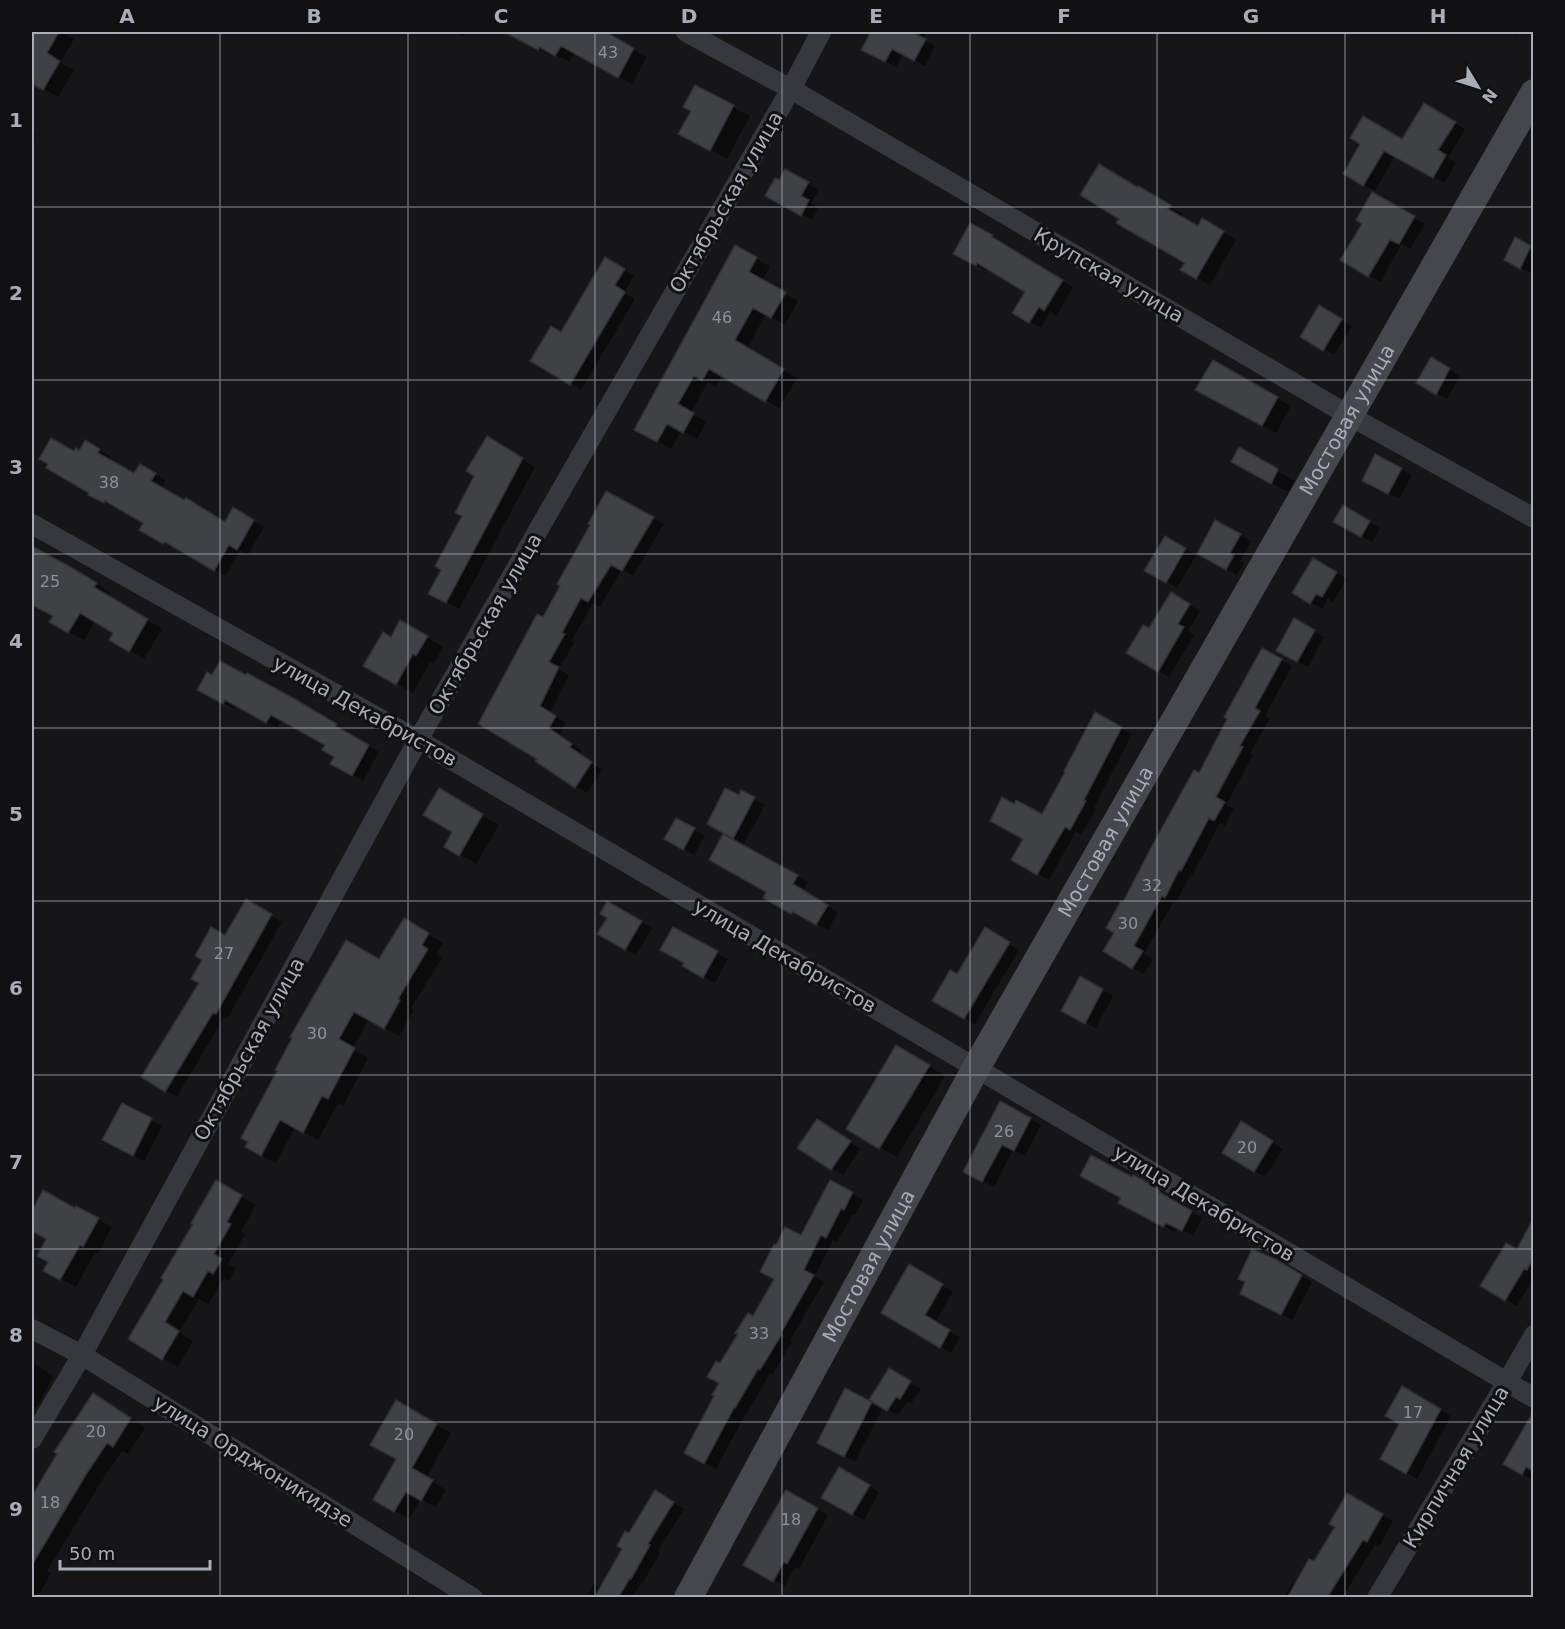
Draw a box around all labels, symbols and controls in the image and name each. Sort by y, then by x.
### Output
text: A [119,4,135,28]
text: B [306,4,322,28]
text: C [494,4,508,28]
text: D [681,4,697,28]
text: E [869,4,883,28]
text: F [1057,4,1071,28]
text: G [1243,4,1259,28]
text: H [1430,4,1446,28]
house number: 43 [598,43,618,62]
north arrow [1448,57,1508,117]
text: N [1478,85,1501,107]
street label: Октябрьская улица [664,107,788,297]
text: 1 [9,108,23,132]
street label: Крупская улица [1030,222,1188,328]
text: 2 [9,281,23,305]
house number: 46 [712,308,732,327]
street label: Мостовая улица [1294,340,1400,500]
text: 3 [9,455,23,479]
house number: 38 [99,473,119,492]
street label: Октябрьская улица [423,529,547,719]
house number: 25 [40,572,60,591]
text: 4 [9,629,23,653]
street label: улица Декабристов [269,650,461,772]
street label: Мостовая улица [1053,762,1158,922]
text: 5 [9,802,23,826]
house number: 32 [1142,876,1162,895]
street label: улица Декабристов [689,894,881,1018]
house number: 30 [1118,914,1138,933]
house number: 27 [214,944,234,963]
street label: Октябрьская улица [189,953,309,1145]
text: 6 [9,976,23,1000]
house number: 30 [307,1024,327,1043]
house number: 26 [994,1122,1014,1141]
house number: 20 [1237,1138,1257,1157]
street label: улица Декабристов [1109,1139,1299,1267]
text: 7 [9,1150,23,1174]
street label: Мостовая улица [817,1185,920,1346]
text: 8 [9,1323,23,1347]
house number: 33 [749,1324,769,1343]
street label: Кирпичная улица [1398,1382,1514,1552]
street label: улица Орджоникидзе [149,1390,357,1532]
house number: 17 [1403,1403,1423,1422]
house number: 20 [86,1422,106,1441]
house number: 20 [394,1425,414,1444]
house number: 18 [40,1493,60,1512]
text: 9 [9,1497,23,1521]
house number: 18 [781,1510,801,1529]
scale bar [60,1533,210,1571]
text: 50 m [69,1543,115,1564]

